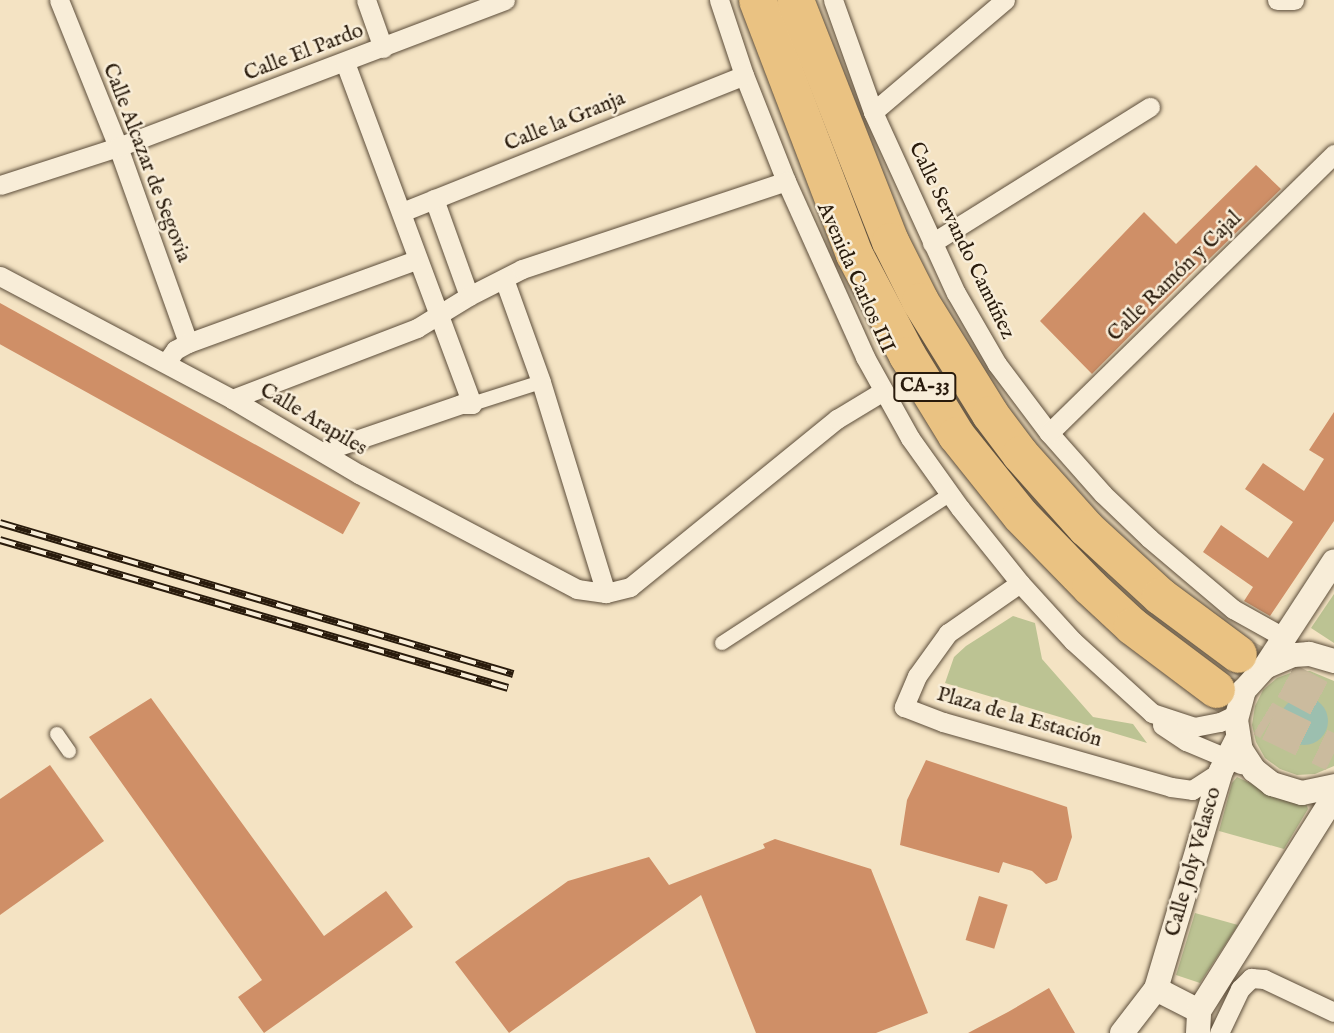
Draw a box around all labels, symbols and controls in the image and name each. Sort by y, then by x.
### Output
street label: Calle El Pardo [241,19,367,87]
street label: Calle Alcazar de Segovia [96,60,196,266]
street label: Calle la Granja [501,86,629,158]
street label: Calle Servando Camúñez [902,138,1020,344]
street label: Avenida Carlos III [811,199,899,357]
street label: Calle Ramón y Cajal [1103,207,1247,347]
road number: CA-33 [892,372,958,402]
street label: Calle Arapiles [255,378,371,462]
street label: Plaza de la Estación [934,682,1104,754]
street label: Calle Joly Velasco [1161,784,1227,940]

